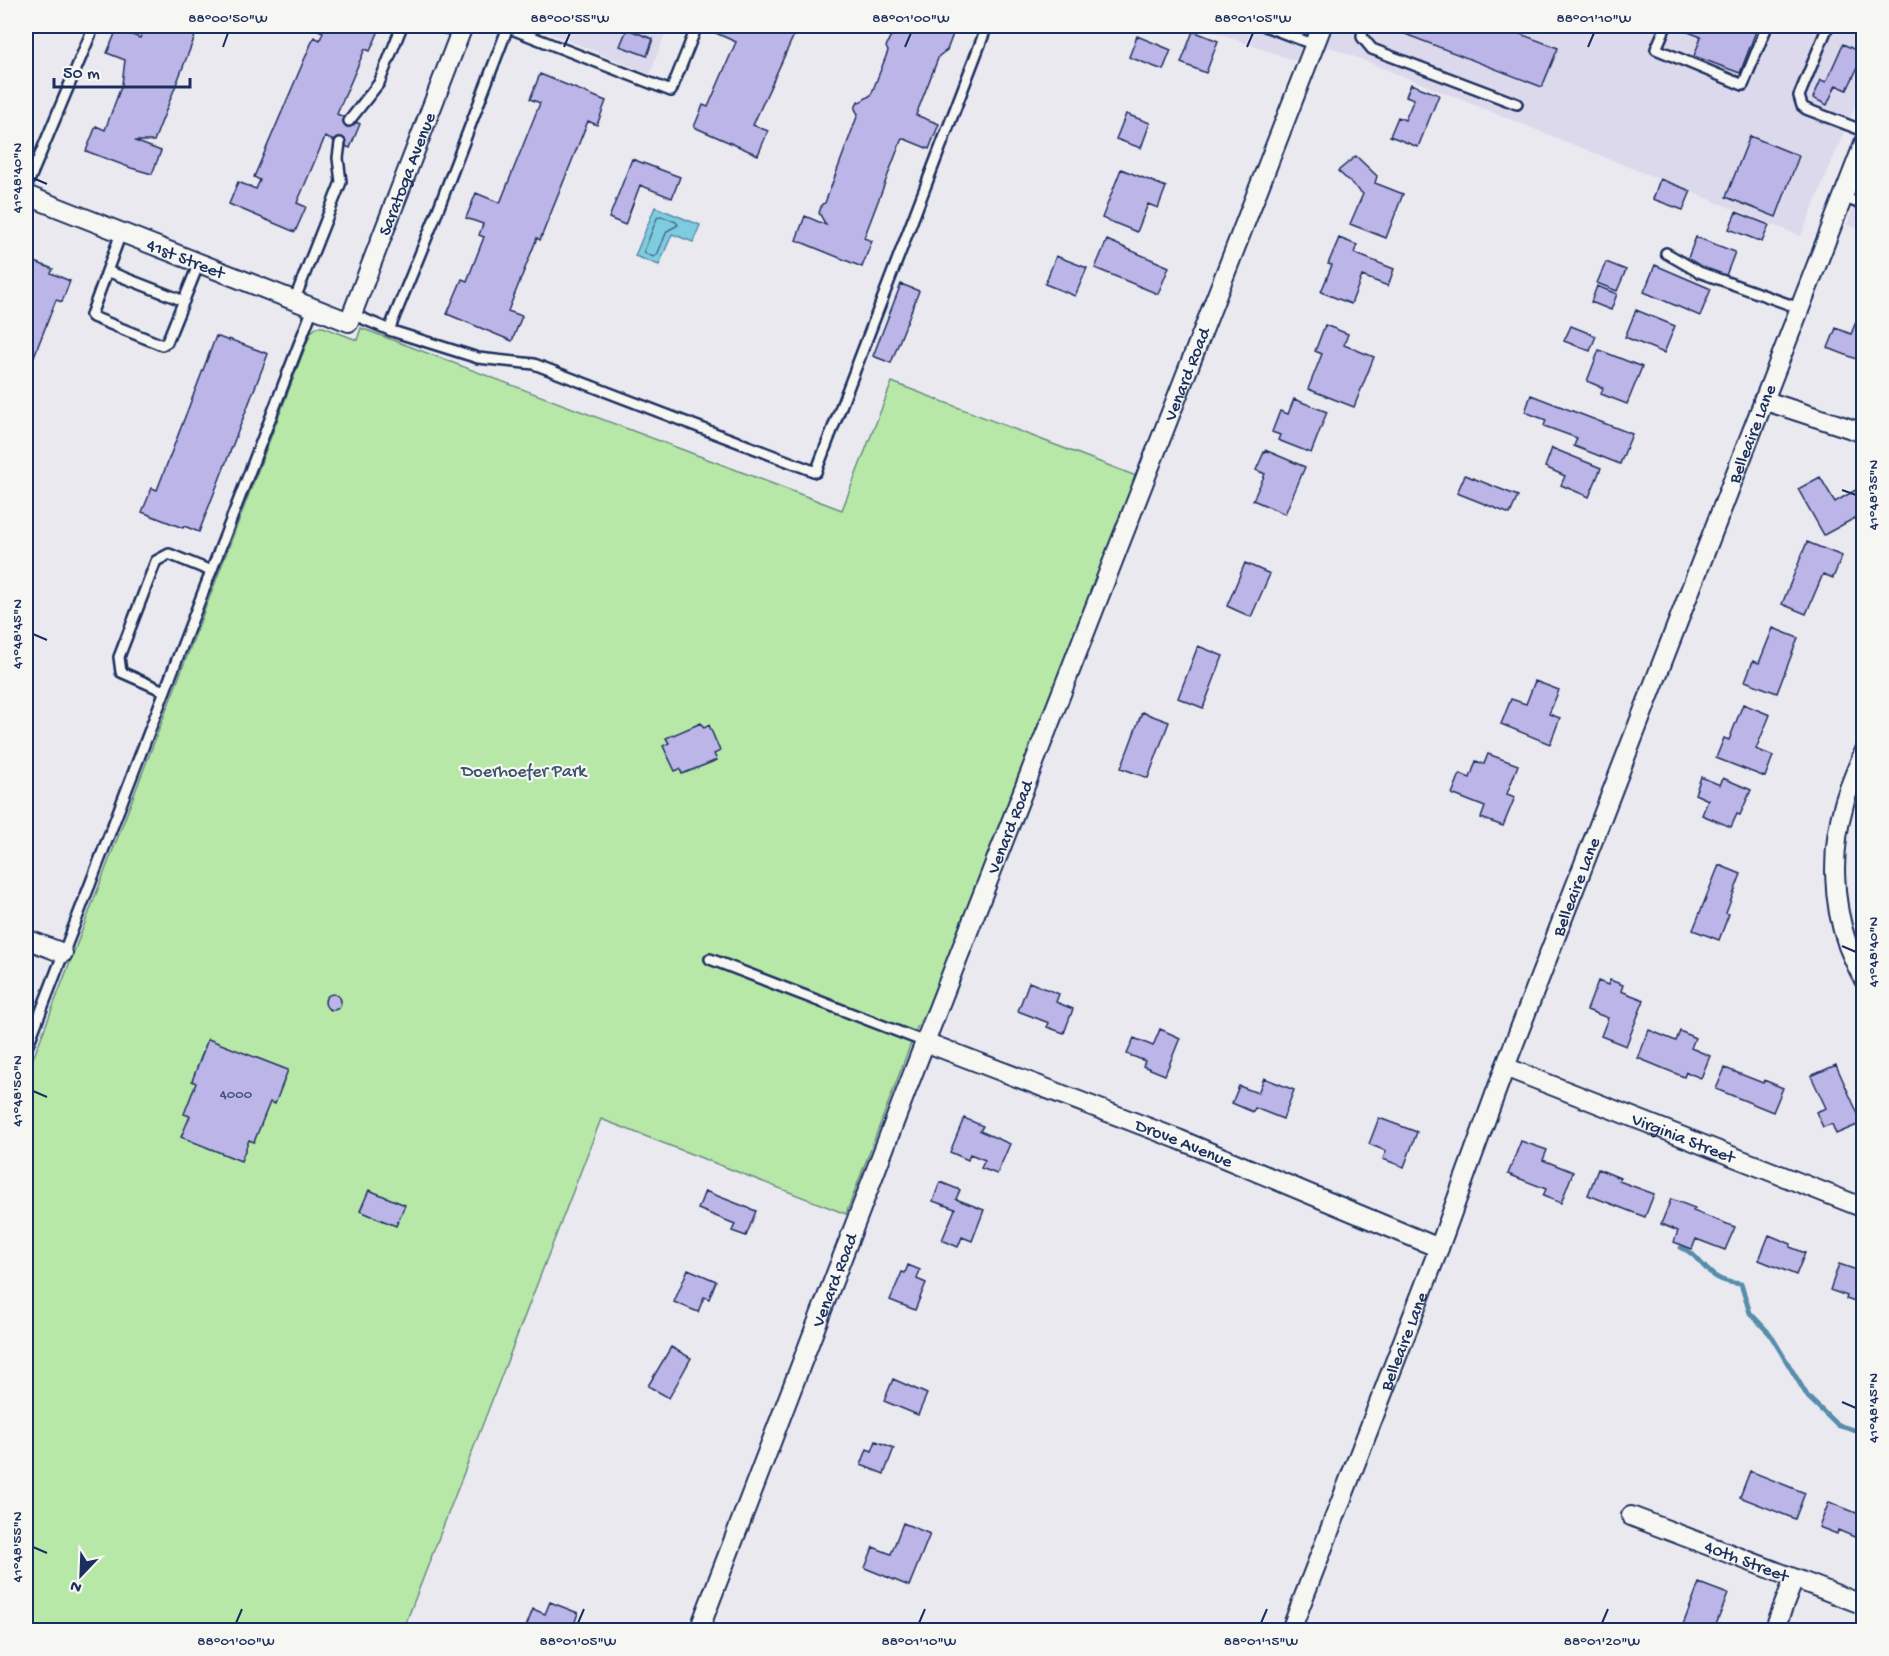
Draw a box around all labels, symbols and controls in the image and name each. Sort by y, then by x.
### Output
text: 88°00'50"W [188,10,268,28]
text: 88°00'55"W [531,10,610,28]
text: 88°01'00"W [872,10,950,28]
text: 88°01'05"W [1215,10,1292,28]
text: 88°01'10"W [1556,10,1632,28]
scale bar [54,51,190,89]
text: 50 m [63,64,100,85]
street label: Saratoga Avenue [375,109,442,239]
text: 41°48'40"N [9,142,27,213]
street label: 41st Street [143,235,229,286]
street label: Venard Road [1160,324,1217,426]
street label: Belleaire Lane [1724,381,1782,488]
text: 41°48'35"N [1865,459,1883,530]
text: 41°48'45"N [9,599,27,669]
park label: Doerhoefer Park [461,762,588,783]
street label: Venard Road [983,777,1040,878]
street label: Belleaire Lane [1548,834,1606,941]
text: 41°48'40"N [1865,916,1883,987]
text: 41°48'50"N [9,1055,27,1127]
house number: 4000 [220,1086,253,1104]
street label: Virginia Street [1627,1109,1739,1170]
street label: Drove Avenue [1131,1115,1236,1174]
street label: Venard Road [808,1230,864,1331]
street label: Belleaire Lane [1376,1289,1434,1395]
text: 41°48'45"N [1865,1373,1883,1443]
text: 41°48'55"N [9,1511,27,1582]
street label: 40th Street [1701,1537,1792,1589]
north arrow [51,1545,111,1605]
text: N [67,1575,85,1596]
text: 88°01'00"W [197,1633,275,1651]
text: 88°01'05"W [540,1633,617,1651]
text: 88°01'10"W [881,1633,957,1651]
text: 88°01'15"W [1224,1633,1298,1651]
text: 88°01'20"W [1564,1633,1640,1651]

